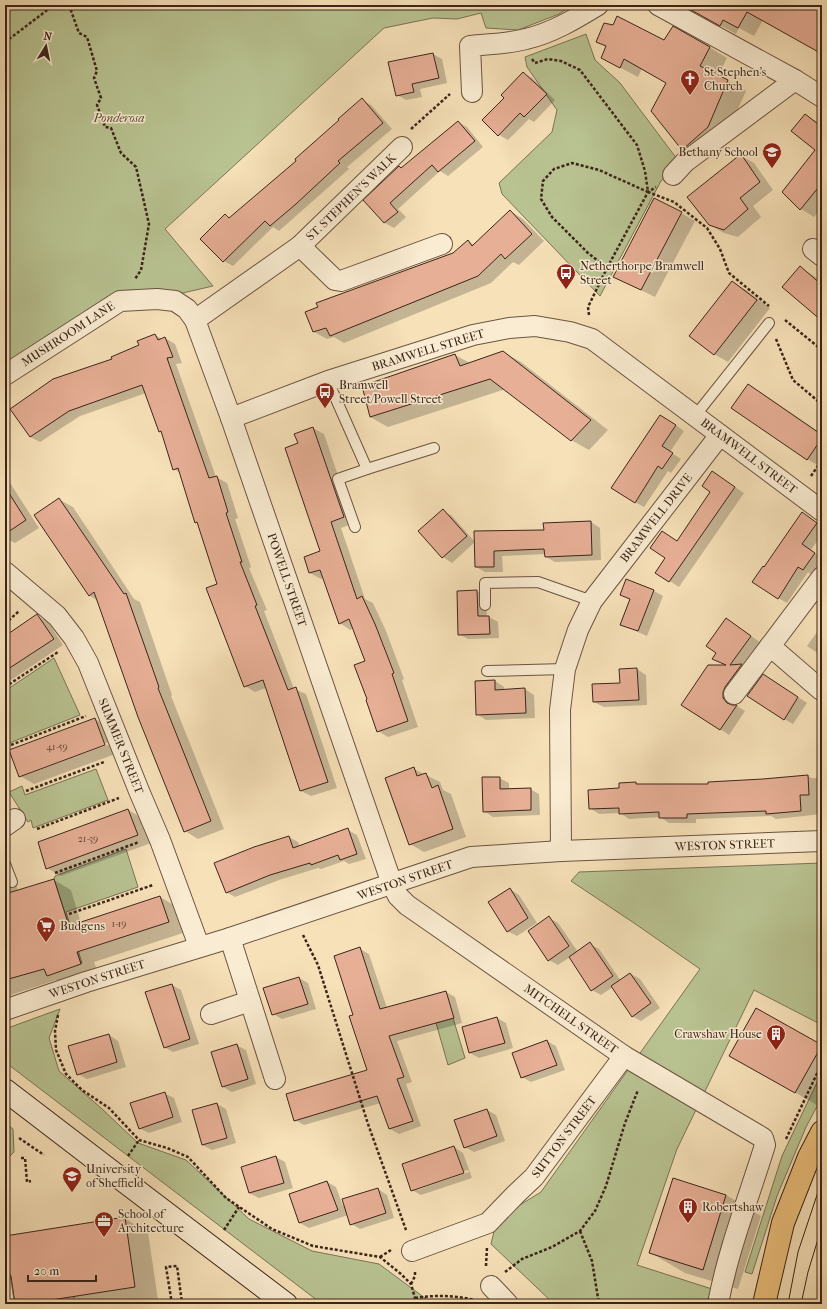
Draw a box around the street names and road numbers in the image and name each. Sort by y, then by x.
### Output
street label: ST. STEPHEN'S WALK [303,150,400,244]
street label: MUSHROOM LANE [19,299,117,369]
street label: BRAMWELL STREET [370,326,487,374]
street label: BRAMWELL STREET [698,415,801,497]
street label: BRAMWELL DRIVE [617,471,695,565]
street label: POWELL STREET [264,531,310,630]
street label: SUMMER STREET [95,696,147,797]
street label: WESTON STREET [674,836,776,854]
street label: WESTON STREET [354,857,455,903]
street label: WESTON STREET [46,957,148,1001]
street label: MITCHELL STREET [521,981,621,1057]
street label: SUTTON STREET [529,1093,600,1181]

